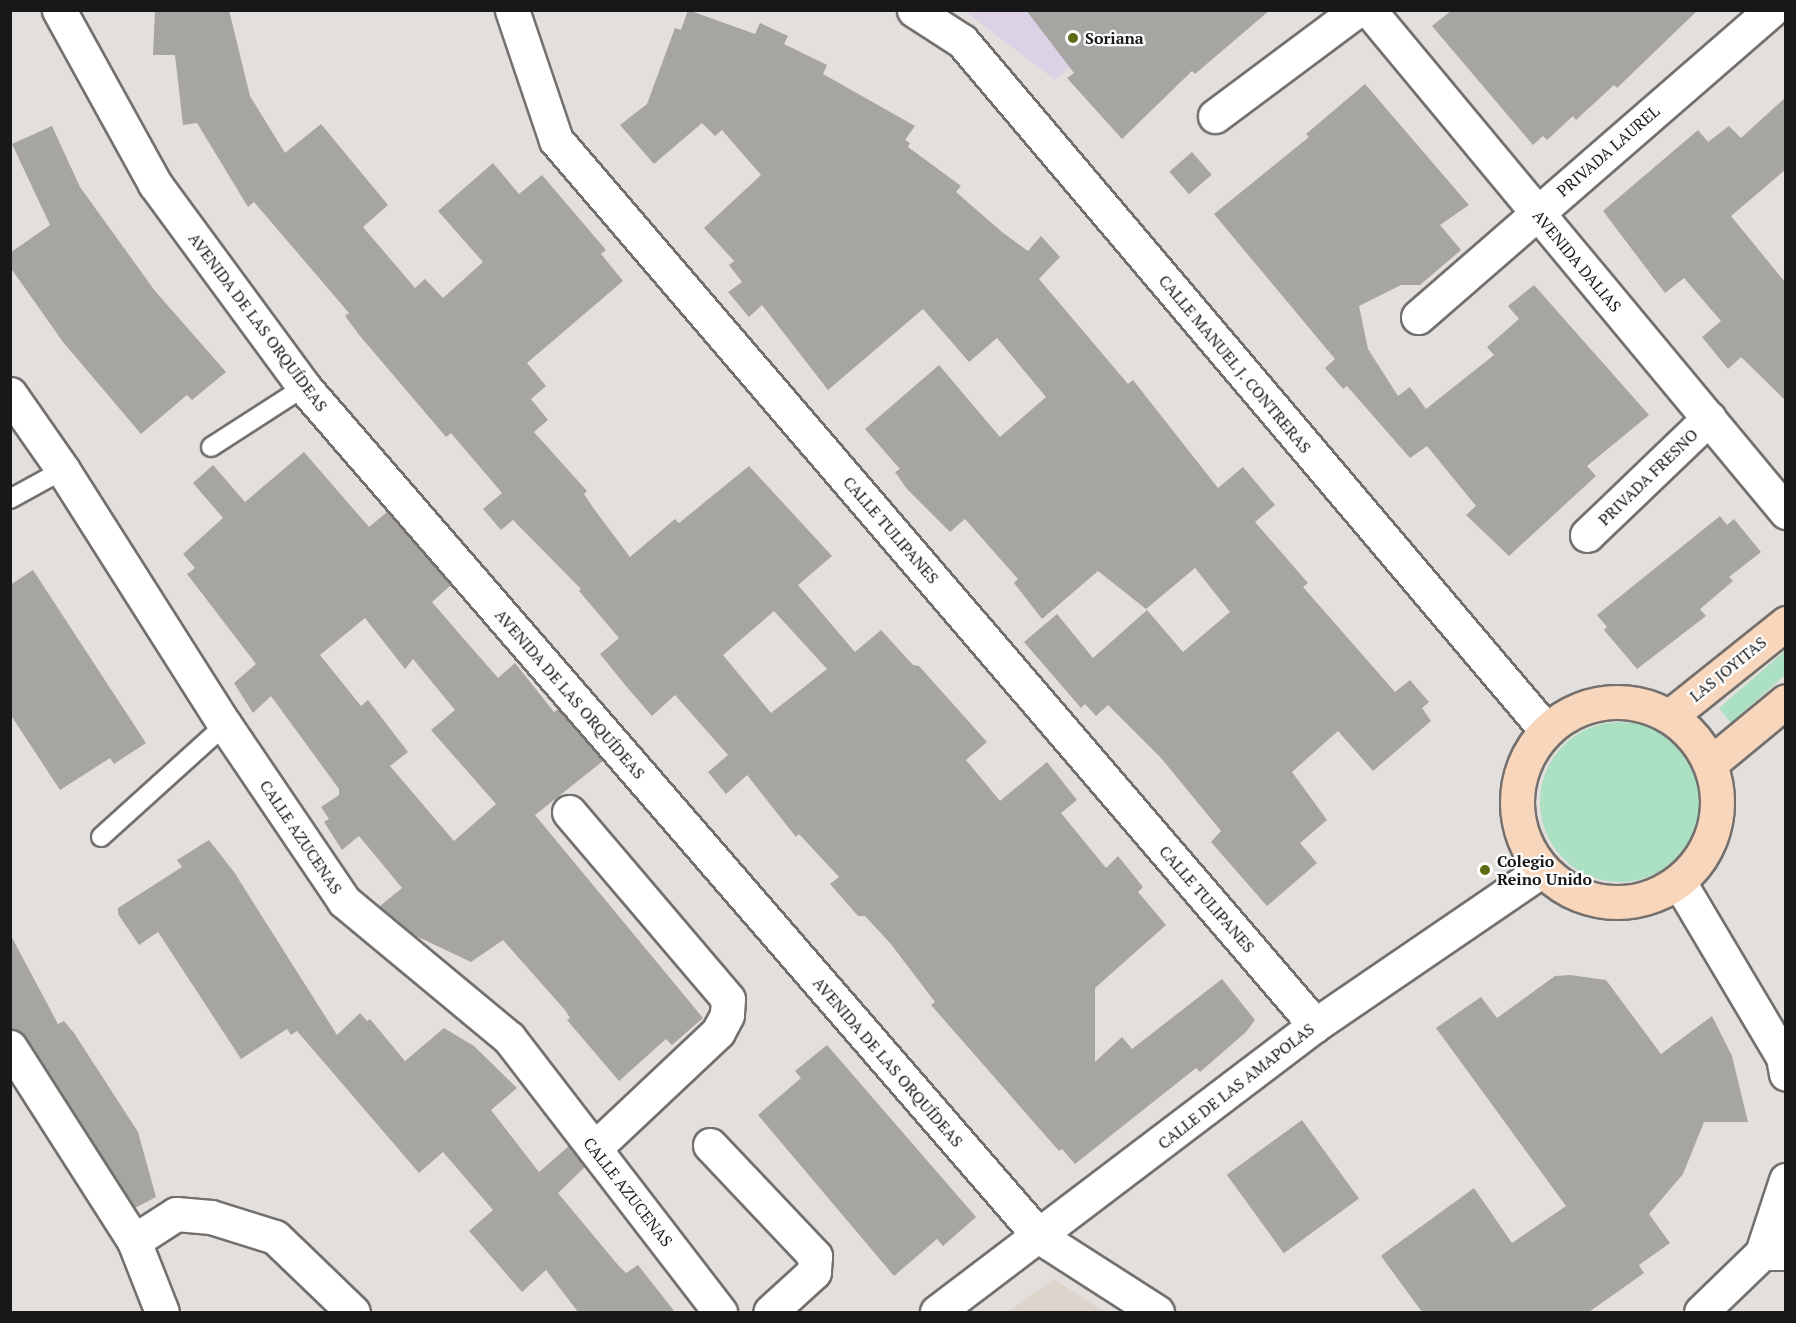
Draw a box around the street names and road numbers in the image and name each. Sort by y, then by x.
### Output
street label: PRIVADA LAUREL [1553,101,1663,201]
street label: AVENIDA DALIAS [1529,206,1625,316]
street label: AVENIDA DE LAS ORQUÍDEAS [185,229,331,415]
street label: CALLE MANUEL J. CONTRERAS [1155,271,1315,457]
street label: PRIVADA FRESNO [1594,425,1702,529]
street label: CALLE TULIPANES [839,473,943,587]
street label: AVENIDA DE LAS ORQUÍDEAS [491,605,649,783]
street label: LAS JOYITAS [1686,632,1770,706]
street label: CALLE AZUCENAS [256,776,346,898]
street label: CALLE TULIPANES [1155,842,1259,956]
street label: AVENIDA DE LAS ORQUÍDEAS [809,973,967,1151]
street label: CALLE DE LAS AMAPOLAS [1154,1019,1318,1153]
street label: CALLE AZUCENAS [579,1133,677,1251]

